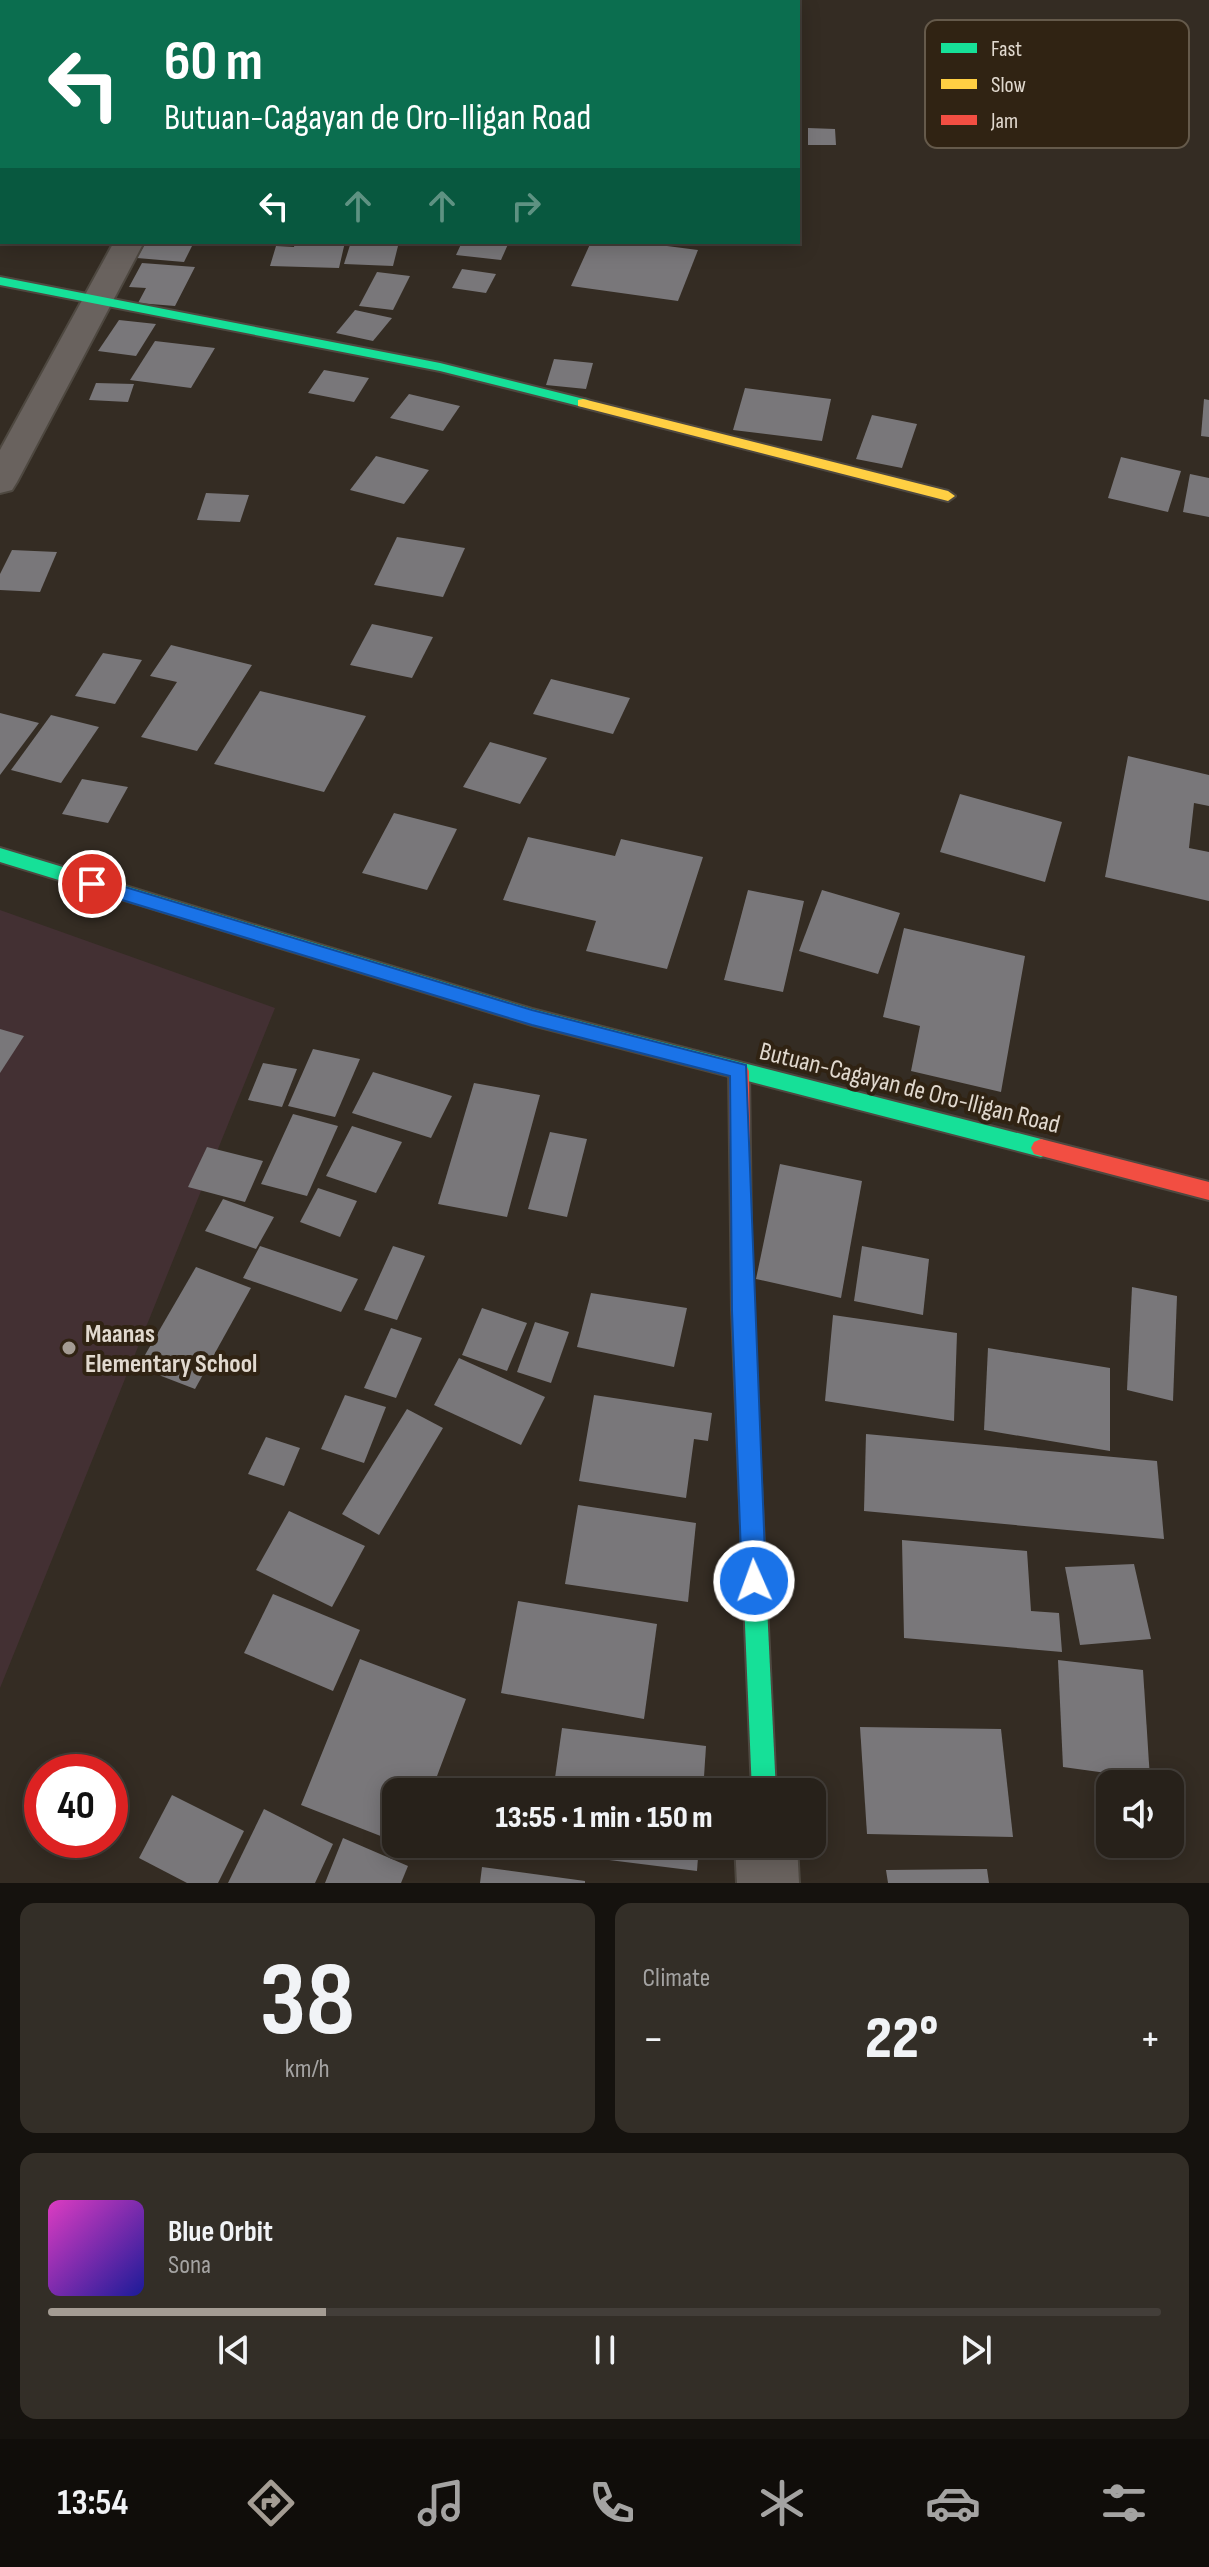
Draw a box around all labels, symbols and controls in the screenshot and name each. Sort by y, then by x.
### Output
legend [925,20,1189,148]
text: 60 m [164,29,263,96]
icon: left [32,32,136,136]
text: Fast [991,36,1022,63]
text: Slow [991,72,1026,99]
text: Butuan-Cagayan de Oro-Iligan Road [164,97,591,140]
text: Jam [990,108,1018,135]
icon: left [252,184,296,228]
icon: ahead [336,184,380,228]
icon: ahead [420,184,464,228]
icon: right [504,184,548,228]
pin [58,850,126,918]
icon: arrive [70,862,114,906]
street label: Butuan-Cagayan de Oro-Iligan Road [756,1036,1063,1141]
place label: Maanas Elementary School [85,1319,257,1380]
marker: Maanas Elementary School [60,1339,78,1357]
position arrow [712,1539,796,1623]
speed limit sign: 40 [24,1754,128,1858]
map controls [1096,1770,1184,1858]
button: sound [1096,1770,1184,1858]
text: 13:55 · 1 min · 150 m [495,1800,713,1836]
text: 38 [259,1939,355,2064]
text: Climate [643,1963,710,1994]
text: 22° [865,2003,938,2075]
text: − [643,2013,664,2066]
text: + [1139,2013,1161,2066]
text: km/h [285,2054,330,2085]
text: Blue Orbit [168,2214,273,2250]
text: Sona [168,2250,211,2281]
icon: previous [212,2328,256,2372]
icon: pause [583,2328,627,2372]
icon: next [954,2328,998,2372]
icon: directions [243,2475,299,2531]
icon: music [413,2475,469,2531]
icon: phone [584,2475,640,2531]
icon: climate [754,2475,810,2531]
icon: car [925,2475,981,2531]
icon: filters [1096,2475,1152,2531]
text: 13:54 [57,2482,128,2525]

